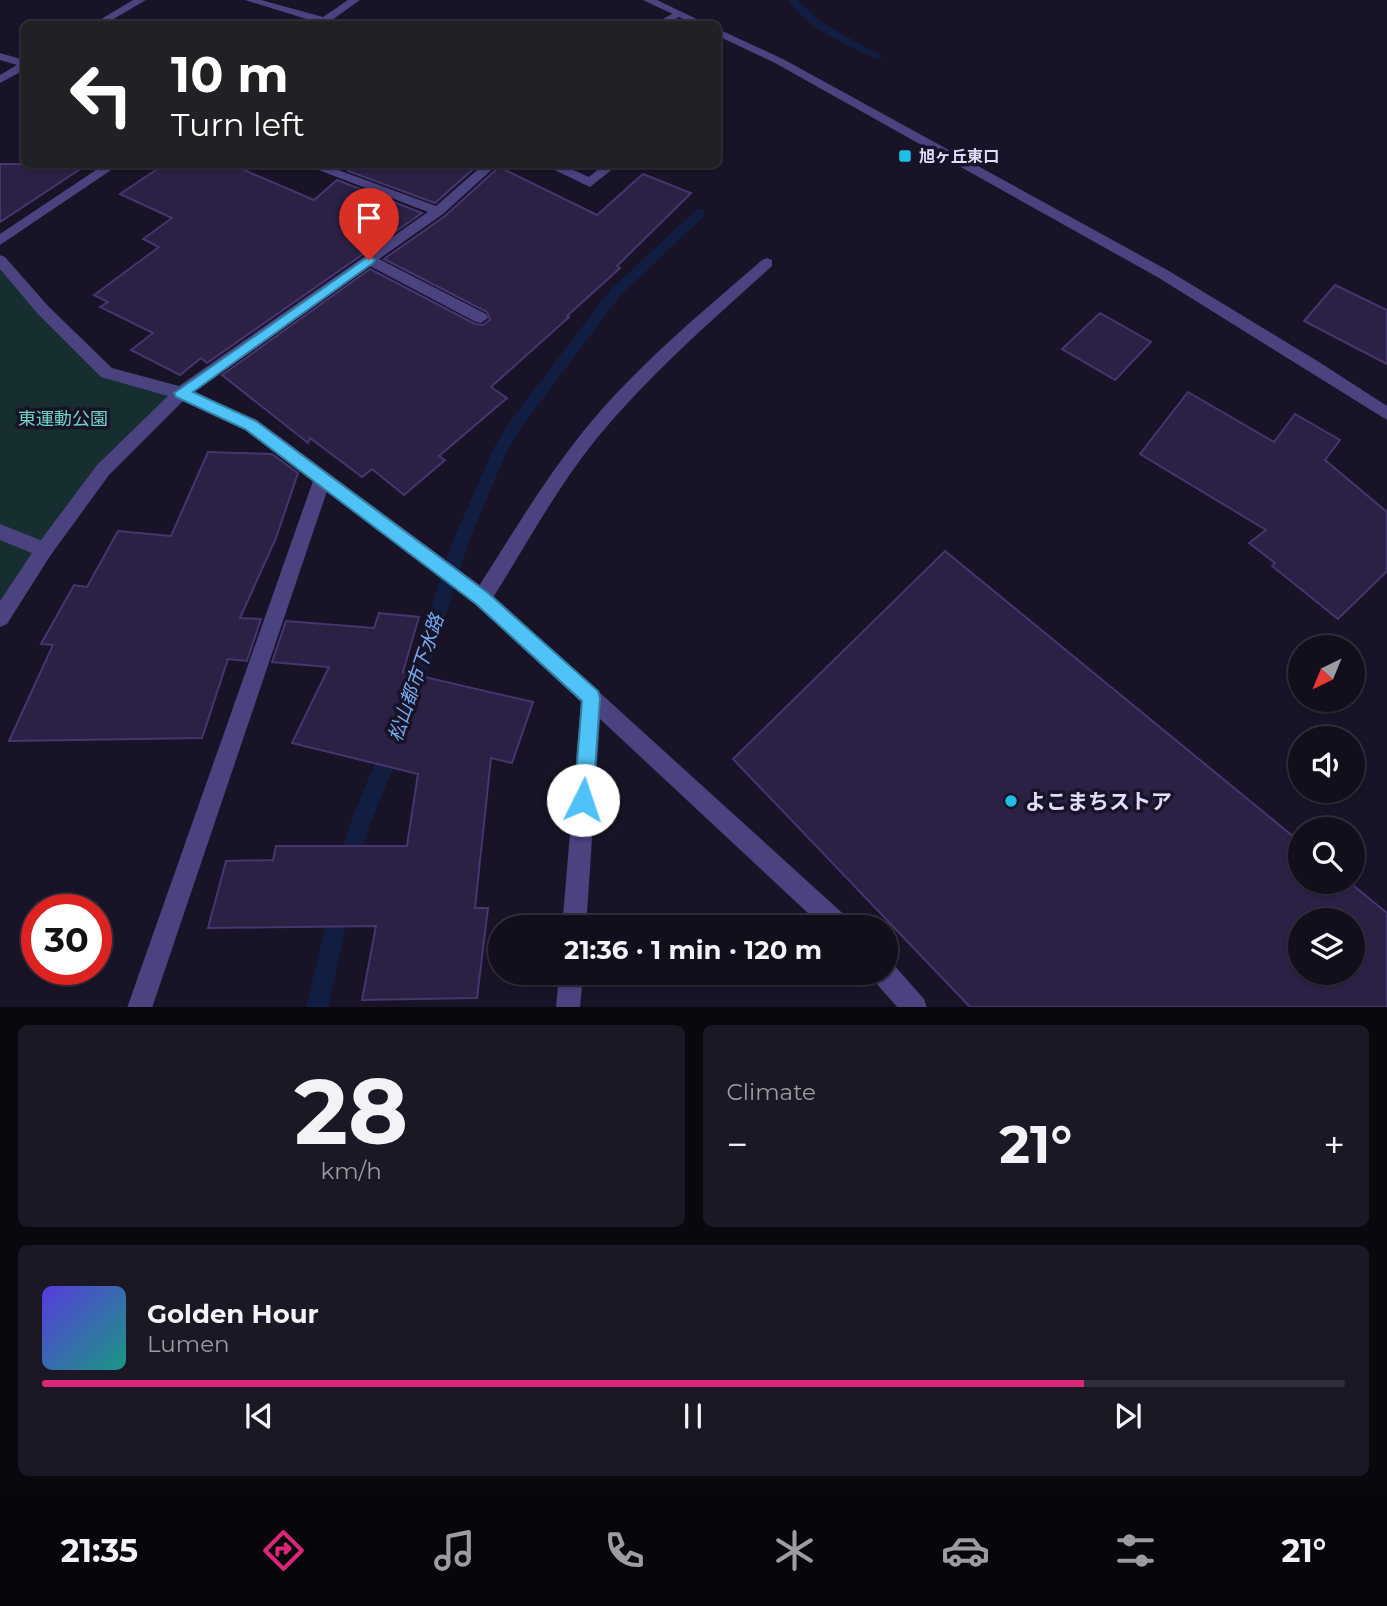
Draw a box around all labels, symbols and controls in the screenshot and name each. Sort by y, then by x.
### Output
text: 10 m [171,45,289,104]
icon: left [56,49,147,140]
text: Turn left [171,105,305,144]
place label: 旭ヶ丘東口 [919,147,999,166]
marker: 旭ヶ丘東口 [897,148,913,164]
pin [339,188,399,260]
icon: arrive [350,199,388,237]
park label: 東運動公園 [18,408,108,430]
water label: 松山都市下水路 [383,609,449,745]
north arrow [1288,635,1365,712]
map controls [1288,635,1365,985]
button: sound [1288,726,1365,803]
position arrow [546,763,620,837]
place label: よこまちストア [1025,789,1172,814]
marker: よこまちストア [1003,793,1019,809]
button: search [1288,817,1365,894]
speed limit sign: 30 [21,894,112,985]
button: layers [1288,908,1365,985]
text: 21:36 · 1 min · 120 m [564,934,822,966]
text: 28 [294,1056,408,1167]
text: Climate [727,1078,816,1106]
text: 21° [999,1113,1072,1176]
text: − [727,1121,748,1168]
text: + [1323,1121,1345,1168]
text: km/h [321,1157,382,1185]
text: Golden Hour [147,1298,319,1330]
text: Lumen [147,1330,230,1358]
icon: previous [240,1397,278,1435]
icon: pause [674,1397,712,1435]
icon: next [1109,1397,1147,1435]
icon: directions [259,1526,308,1575]
icon: music [430,1526,479,1575]
icon: phone [600,1526,649,1575]
icon: climate [770,1526,819,1575]
icon: car [941,1526,990,1575]
icon: filters [1111,1526,1160,1575]
text: 21:35 [61,1531,138,1570]
text: 21° [1281,1531,1326,1570]

